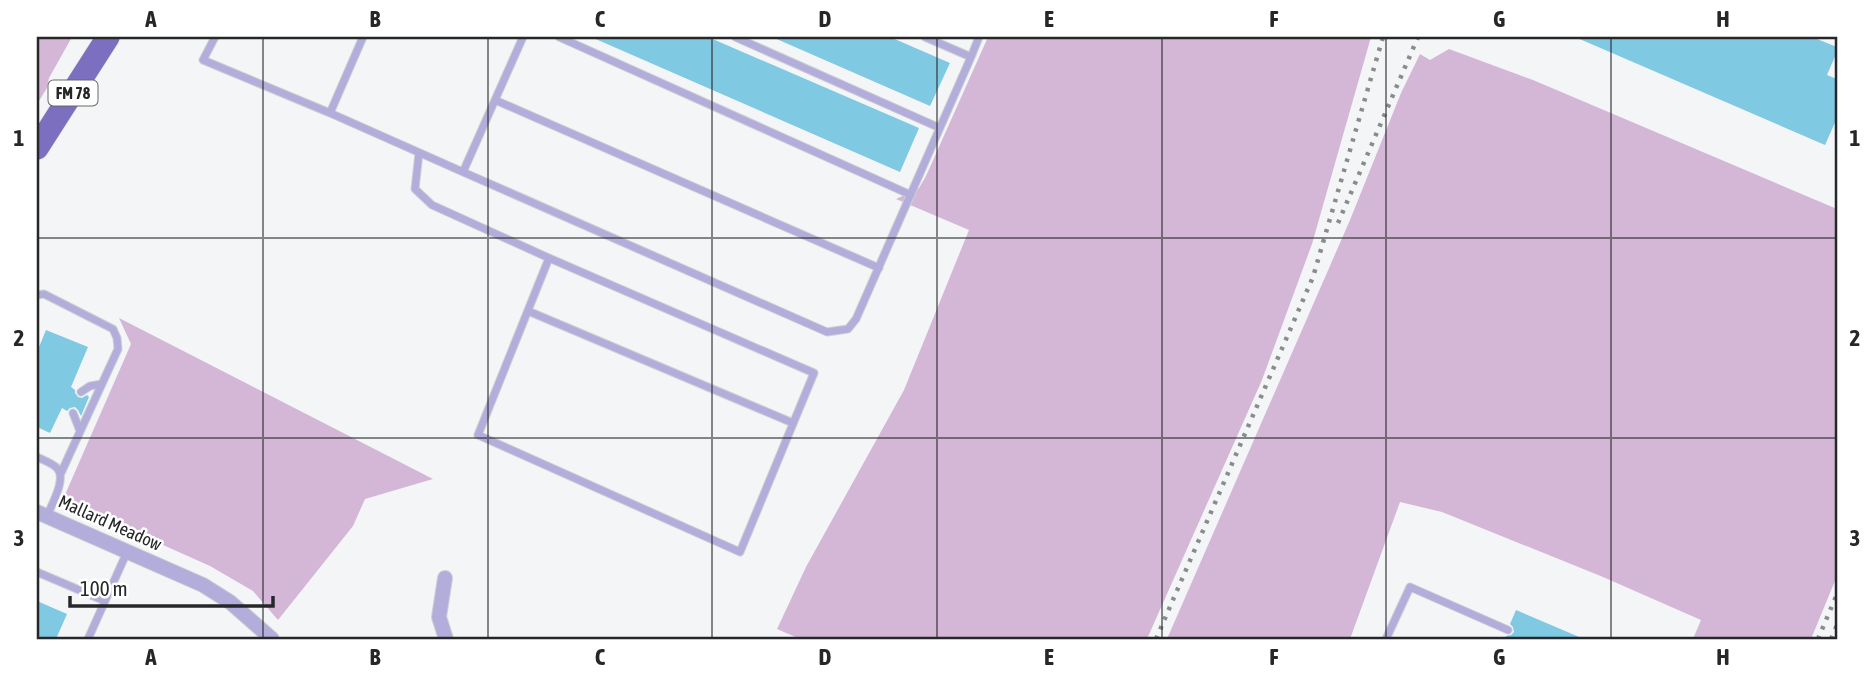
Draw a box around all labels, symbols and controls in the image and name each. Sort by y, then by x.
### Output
text: A [144,6,157,32]
text: B [370,6,381,32]
text: C [595,6,606,32]
text: D [819,6,832,32]
text: E [1044,6,1054,32]
text: F [1269,6,1279,32]
text: G [1493,6,1505,32]
text: H [1716,6,1730,32]
road number: FM 78 [48,80,98,106]
text: 1 [14,125,25,151]
text: 1 [1850,125,1861,151]
text: 2 [14,325,24,351]
text: 2 [1850,325,1860,351]
street label: Mallard Meadow [55,490,165,555]
text: 3 [14,525,24,551]
text: 3 [1850,525,1860,551]
scale bar [70,564,273,608]
text: 100 m [80,576,128,600]
text: A [144,644,157,670]
text: B [370,644,381,670]
text: C [595,644,606,670]
text: D [819,644,832,670]
text: E [1044,644,1054,670]
text: F [1269,644,1279,670]
text: G [1493,644,1505,670]
text: H [1716,644,1730,670]

